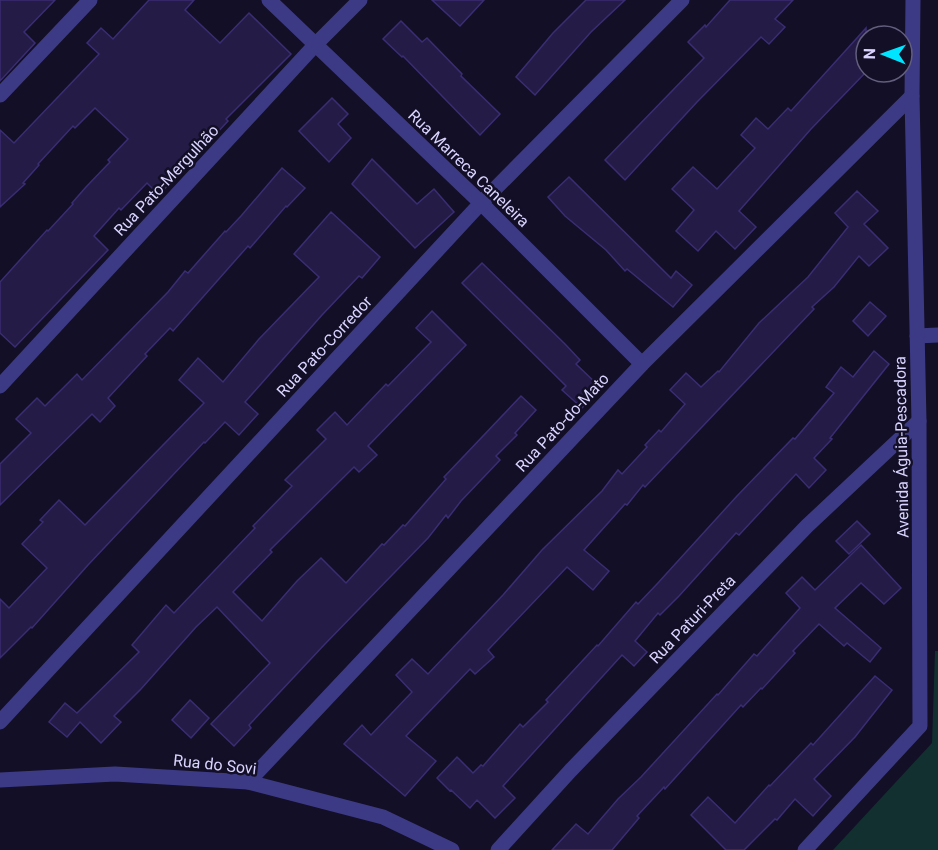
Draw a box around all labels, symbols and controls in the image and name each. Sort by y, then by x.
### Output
north arrow [854,24,914,84]
text: N [860,48,879,60]
street label: Rua Marreca Caneleira [404,106,533,231]
street label: Rua Pato-Mergulhão [110,121,223,240]
street label: Rua Pato-Corredor [273,292,376,401]
street label: Avenida Águia-Pescadora [890,356,913,538]
street label: Rua Pato-do-Mato [512,369,613,476]
street label: Rua Paturi-Preta [645,571,739,668]
street label: Rua do Sovi [172,751,258,778]

